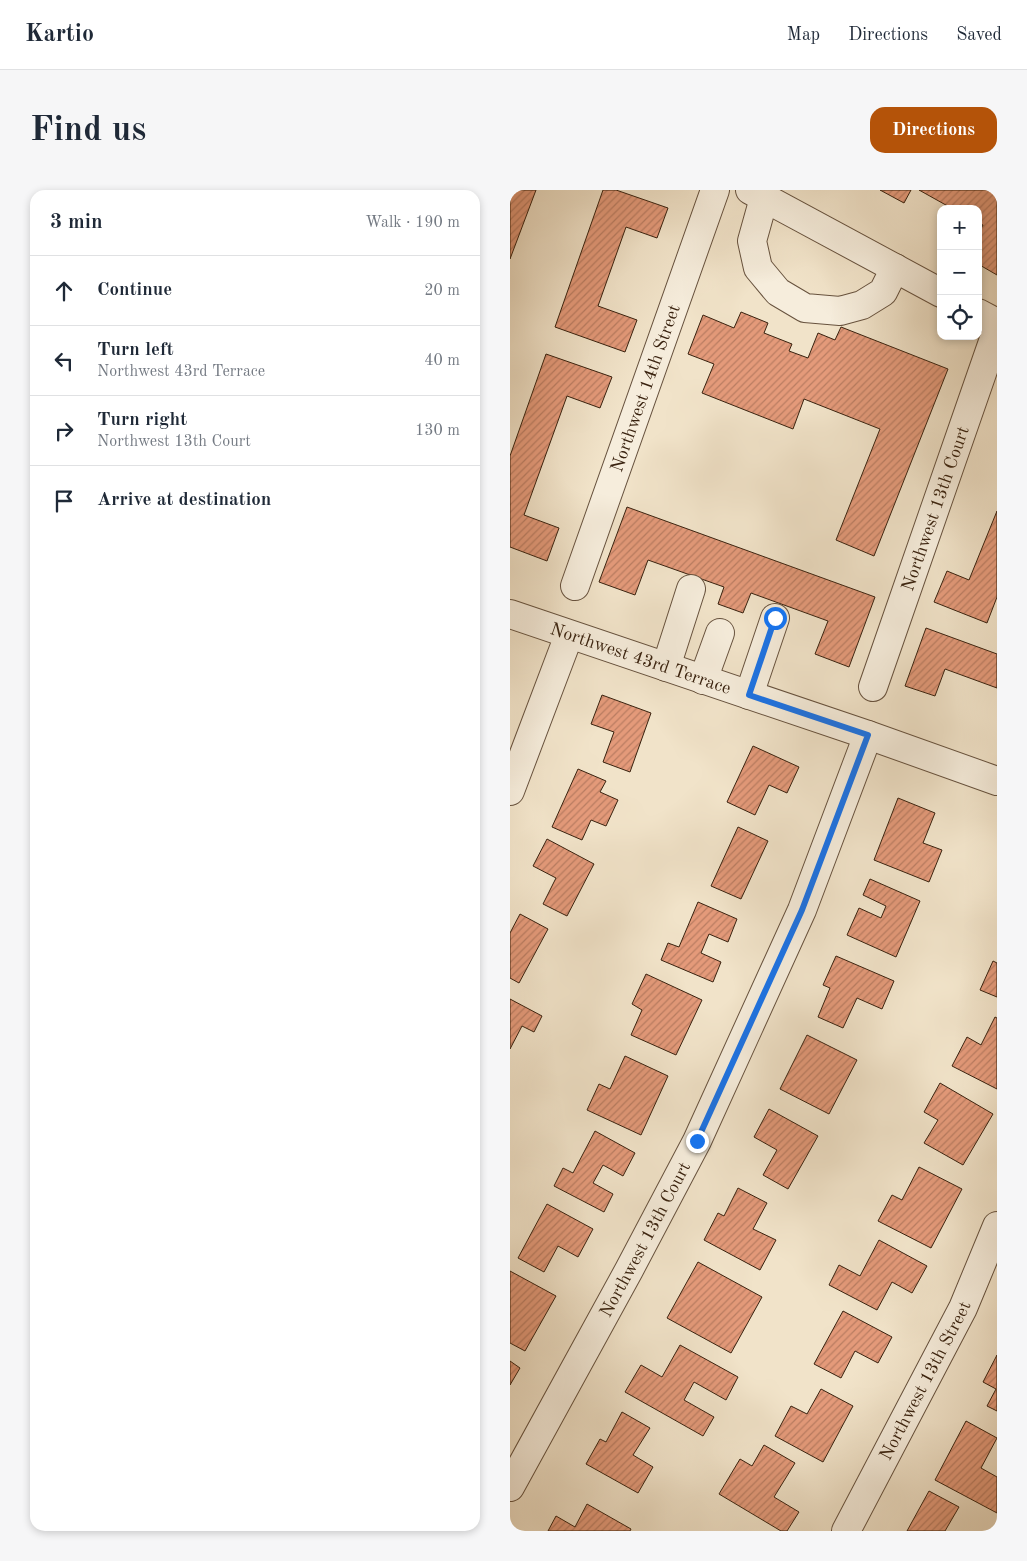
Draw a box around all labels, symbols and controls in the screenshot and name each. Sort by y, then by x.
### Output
text: Kartio [25,23,94,47]
text: Map [787,26,820,44]
text: Directions [848,26,928,44]
text: Saved [956,26,1002,44]
button: Directions [870,107,997,153]
text: Find us [30,113,146,148]
map controls [937,205,982,340]
button: + [937,205,982,250]
text: 3 min [50,212,103,233]
text: Walk · 190 m [365,215,460,231]
button: − [937,250,982,295]
icon: ahead [50,277,78,305]
text: Continue [97,281,172,300]
text: 20 m [424,283,460,299]
button: locate [937,295,982,340]
street label: Northwest 14th Street [608,302,684,475]
text: Turn left [97,341,174,360]
icon: left [50,347,78,375]
text: 40 m [424,353,460,369]
text: Northwest 43rd Terrace [97,364,265,380]
text: Turn right [97,411,187,430]
icon: right [50,417,78,445]
text: 130 m [415,423,460,439]
street label: Northwest 13th Court [899,424,973,594]
text: Northwest 13th Court [97,434,251,450]
icon: arrive [50,487,78,515]
text: Arrive at destination [97,491,271,510]
route start [764,607,787,630]
street label: Northwest 43rd Terrace [548,620,733,698]
route end [686,1130,709,1153]
street label: Northwest 13th Court [597,1159,694,1321]
street label: Northwest 13th Street [877,1299,975,1463]

